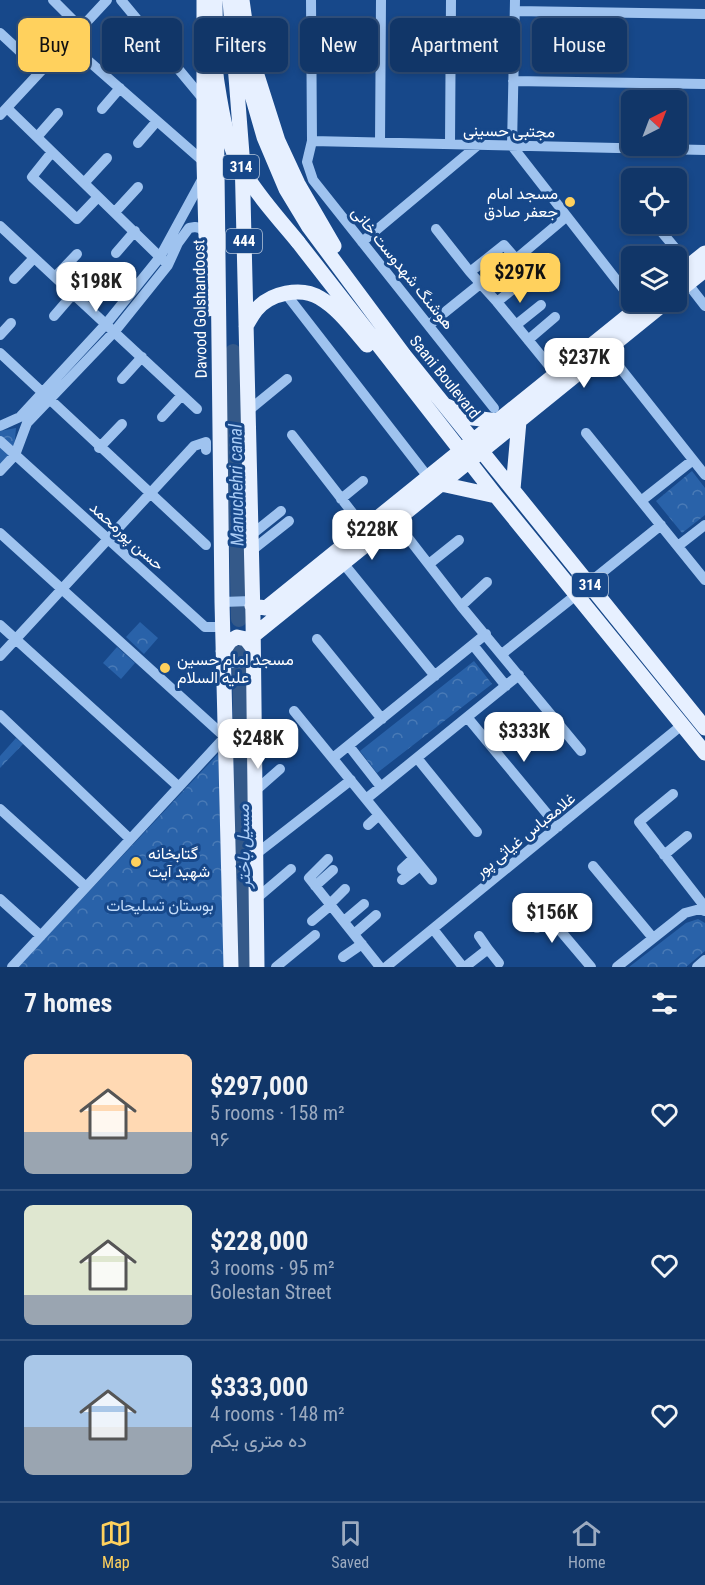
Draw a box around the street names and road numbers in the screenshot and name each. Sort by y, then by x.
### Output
street label: مجتبی حسینی [463,121,555,142]
road number: 314 [223,155,259,179]
street label: هوشنگ شهدوست خانی [347,203,458,334]
road number: 444 [226,229,262,253]
street label: Davood Golshandoost [189,239,211,379]
street label: Saani Boulevard [406,332,484,422]
street label: حسن پورمحمد [84,498,168,576]
road number: 314 [572,573,608,597]
street label: غلامعباس غیاثی پور [470,789,580,883]

